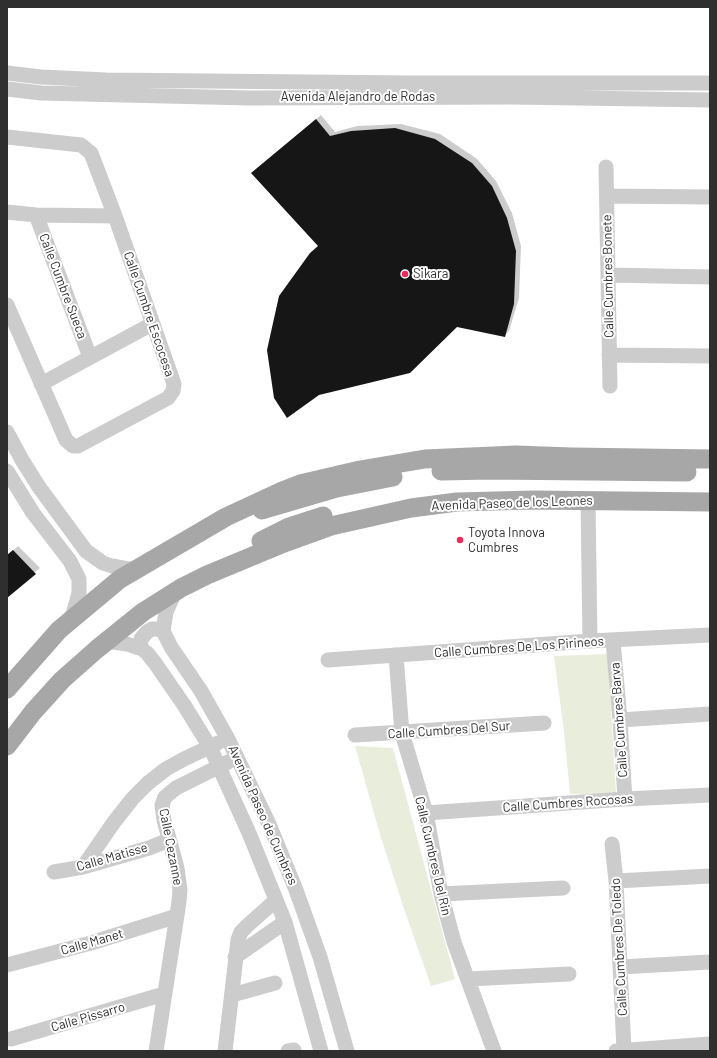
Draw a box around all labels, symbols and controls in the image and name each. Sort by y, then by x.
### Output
street label: Avenida Alejandro de Rodas [281,89,435,105]
street label: Calle Cumbres Bonete [599,214,617,338]
street label: Calle Cumbre Sueca [36,231,90,341]
street label: Calle Cumbre Escocesa [120,249,178,379]
place label: Sikara [413,266,448,282]
marker: Sikara [400,269,410,279]
street label: Avenida Paseo de los Leones [431,492,593,514]
place label: Toyota Innova Cumbres [468,525,545,556]
marker: Toyota Innova Cumbres [455,535,465,545]
street label: Calle Cumbres De Los Pirineos [434,633,604,661]
street label: Calle Cumbres Barva [607,662,631,778]
street label: Calle Cumbres Del Sur [387,718,511,742]
street label: Avenida Paseo de Cumbres [225,743,301,887]
street label: Calle Cumbres Rocosas [502,791,634,815]
street label: Calle Cumbres Del Rin [412,795,454,917]
street label: Calle Cezanne [156,807,186,887]
street label: Calle Matisse [75,839,149,875]
street label: Calle Cumbres De Toledo [608,878,630,1016]
street label: Calle Manet [59,926,125,958]
street label: Calle Pissarro [49,999,127,1035]

